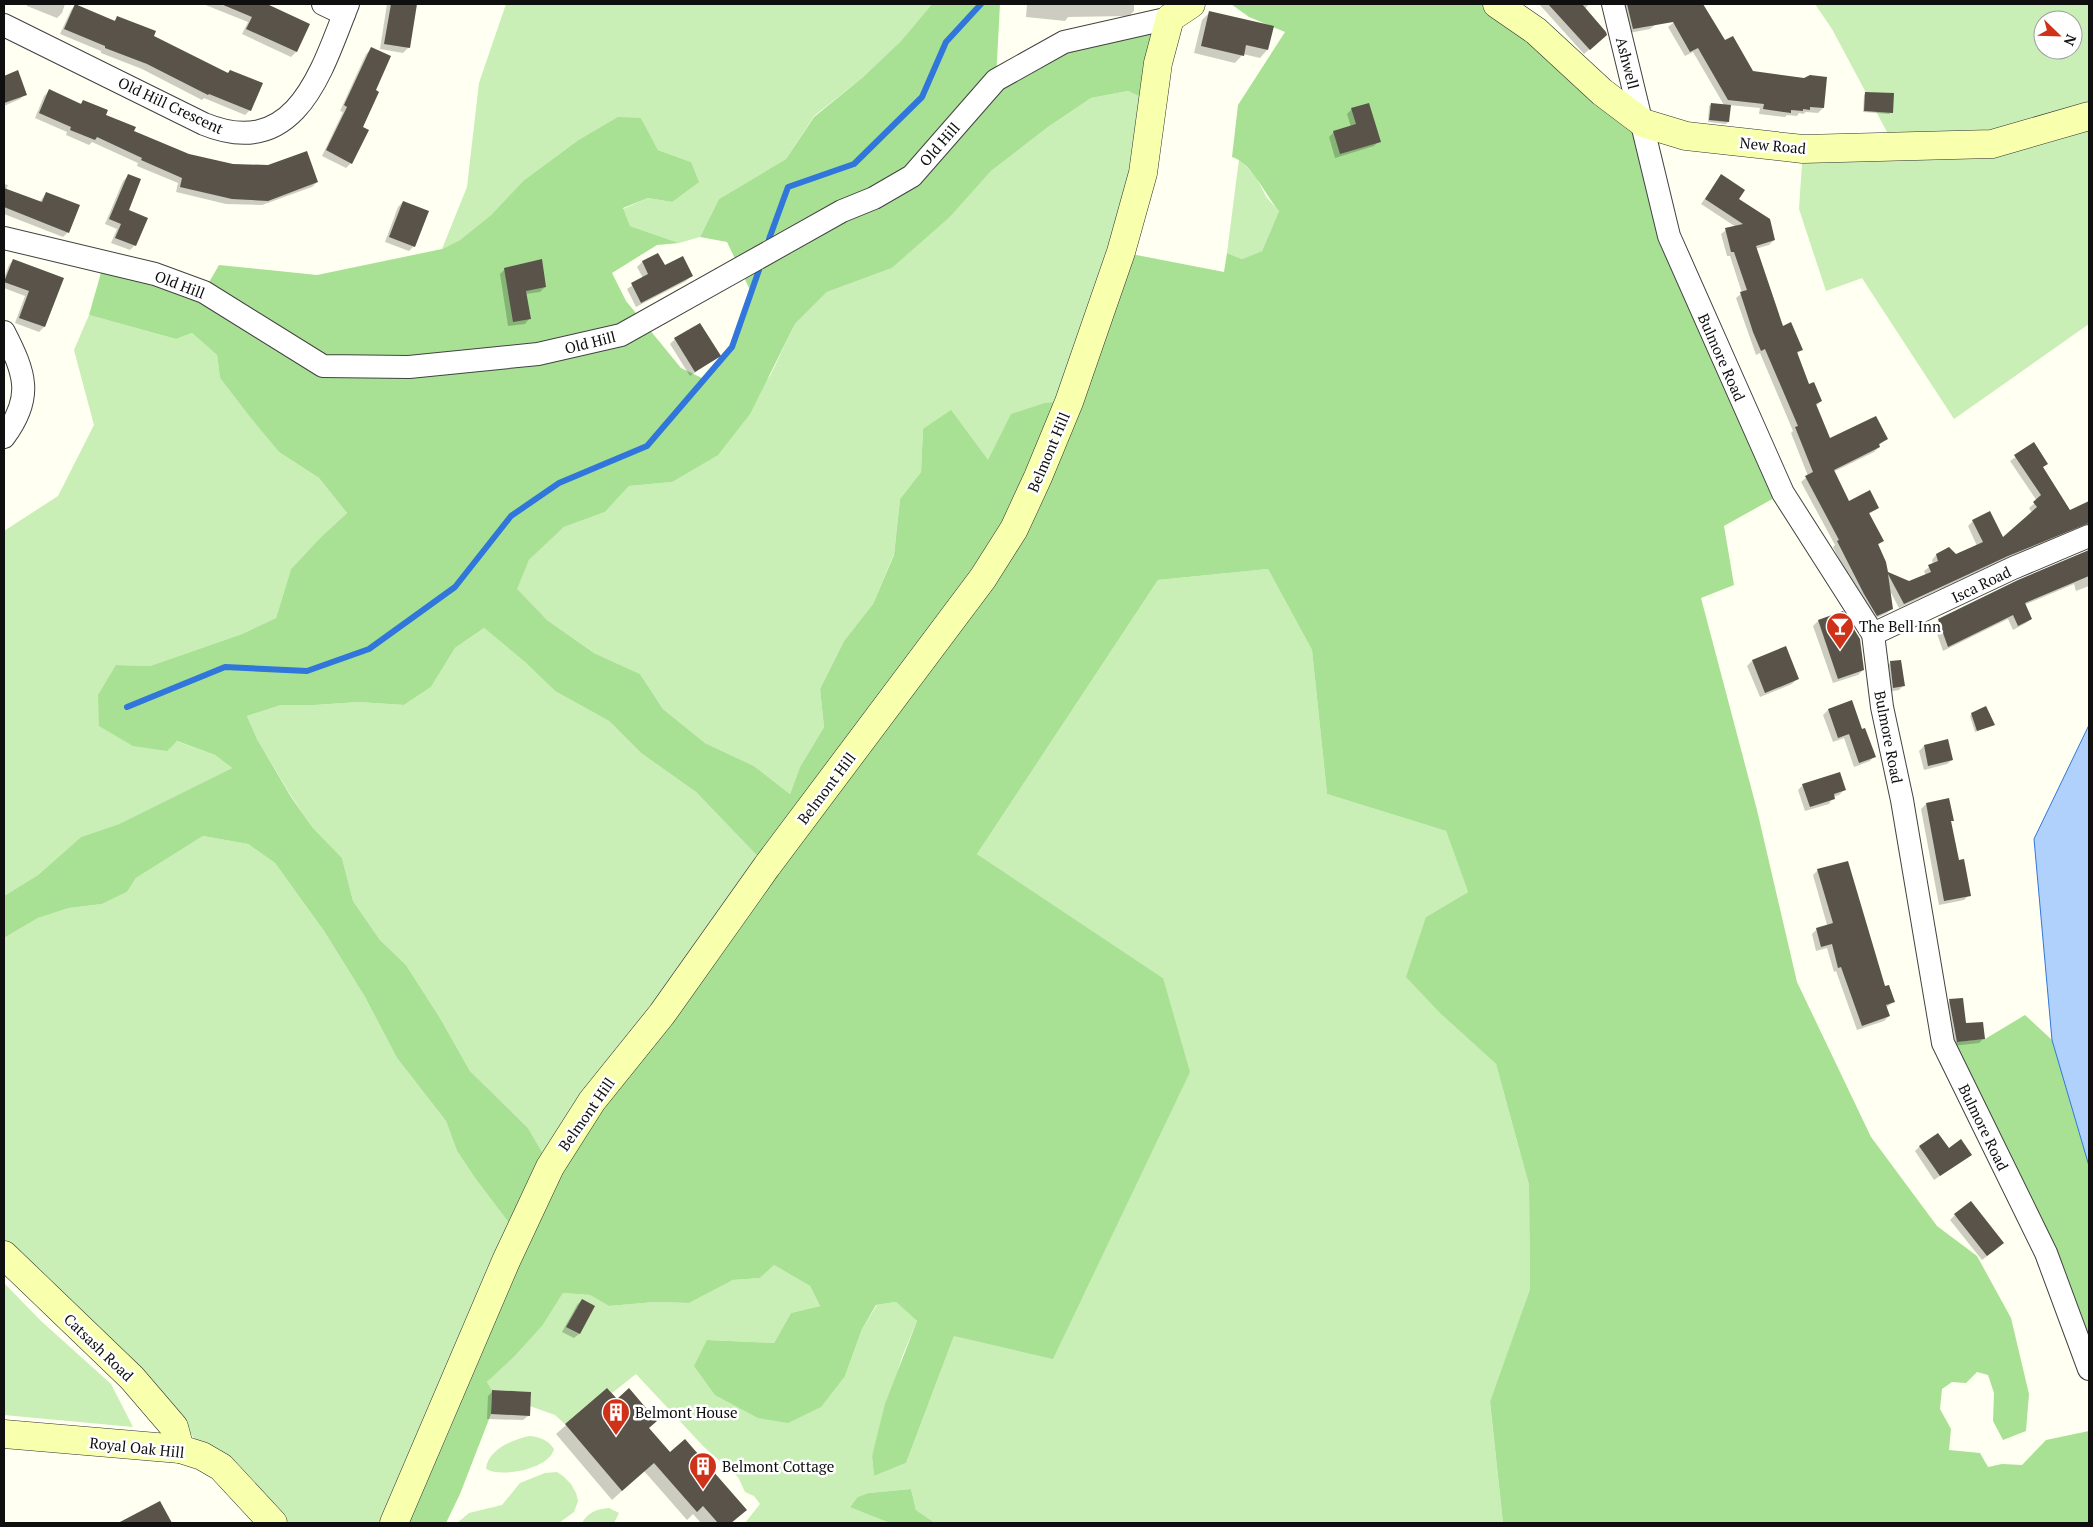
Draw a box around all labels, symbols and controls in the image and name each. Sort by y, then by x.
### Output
north arrow [2033,10,2083,60]
text: N [2059,32,2081,49]
street label: Ashwell [1612,35,1644,91]
street label: Old Hill Crescent [115,72,227,138]
street label: Old Hill [914,118,964,170]
street label: New Road [1739,132,1807,158]
street label: Old Hill [152,265,208,303]
street label: Bulmore Road [1694,310,1750,404]
street label: Old Hill [562,326,618,358]
street label: Belmont Hill [1022,409,1074,495]
street label: Isca Road [1948,561,2014,607]
bar icon: The Bell Inn [1825,611,1855,650]
place label: The Bell Inn [1859,616,1941,636]
street label: Bulmore Road [1870,689,1908,785]
street label: Belmont Hill [792,748,860,828]
street label: Belmont Hill [553,1073,619,1155]
street label: Bulmore Road [1954,1080,2014,1174]
street label: Catsash Road [60,1309,138,1385]
building icon: Belmont House [601,1397,631,1436]
place label: Belmont House [635,1402,738,1422]
street label: Royal Oak Hill [89,1432,185,1462]
building icon: Belmont Cottage [688,1451,718,1490]
place label: Belmont Cottage [722,1456,834,1476]

